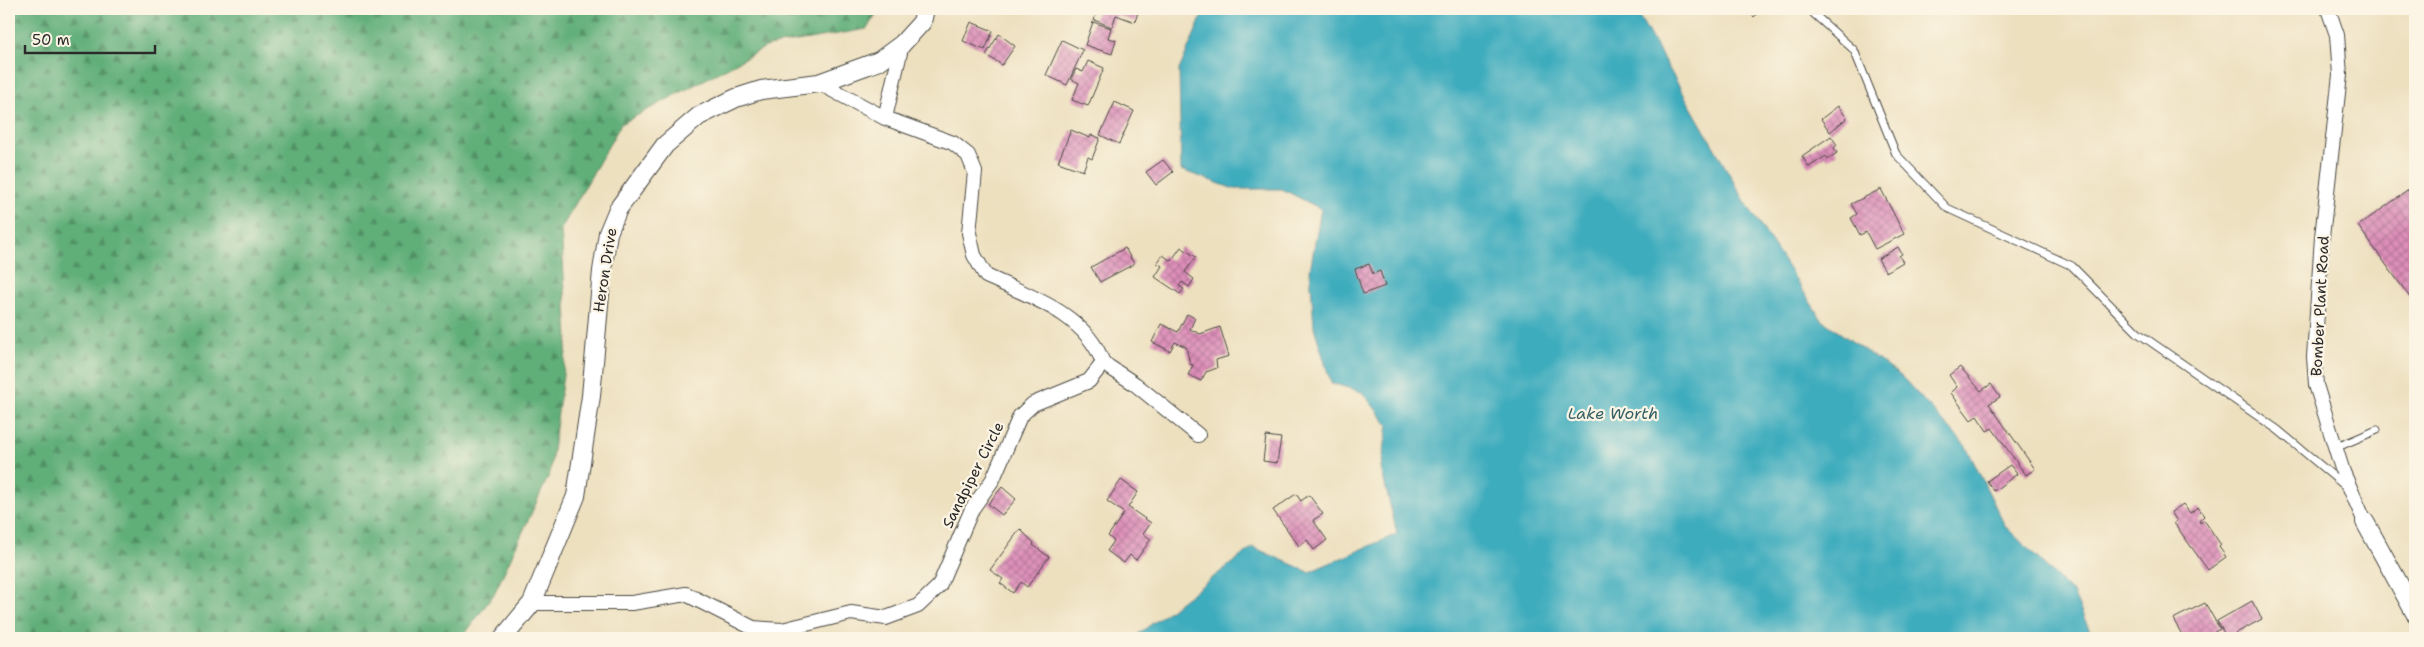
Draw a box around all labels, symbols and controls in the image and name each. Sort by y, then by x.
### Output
scale bar [25,22,155,54]
text: 50 m [32,30,70,50]
street label: Heron Drive [588,226,622,314]
street label: Bomber Plant Road [2306,235,2334,377]
water label: Lake Worth [1568,403,1658,424]
street label: Sandpiper Circle [938,418,1008,532]

